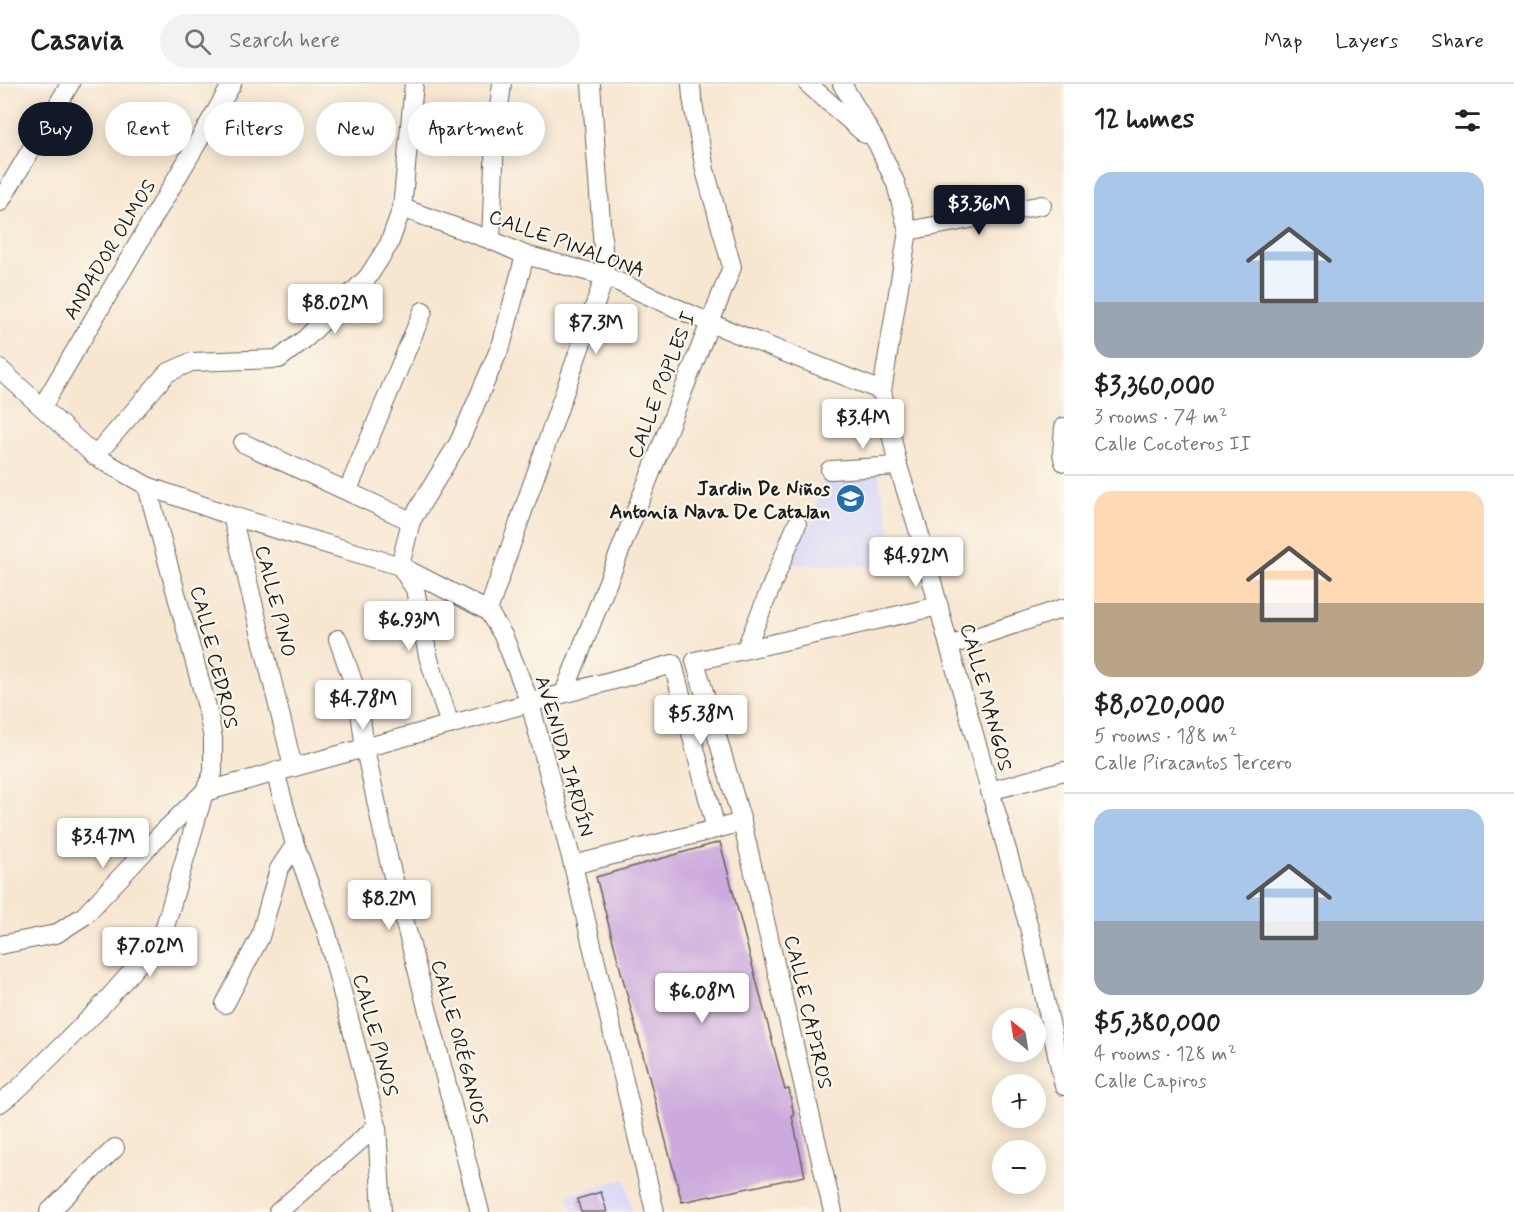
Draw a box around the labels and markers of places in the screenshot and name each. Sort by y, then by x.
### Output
pin: $3.36M [930,185,1028,236]
pin: $8.02M [286,284,384,335]
pin: $7.3M [554,304,638,355]
pin: $3.4M [821,399,905,450]
place label: Jardin De Niños Antonia Nava De Catalan [609,476,830,526]
school or university icon: Jardin De Niños Antonia Nava De Catalan [835,483,867,515]
pin: $4.92M [867,537,965,588]
pin: $6.93M [360,601,458,652]
pin: $4.78M [314,680,412,731]
pin: $5.38M [652,695,750,746]
pin: $3.47M [54,818,152,869]
pin: $8.2M [347,880,431,931]
pin: $7.02M [101,927,199,978]
pin: $6.08M [653,973,751,1024]

